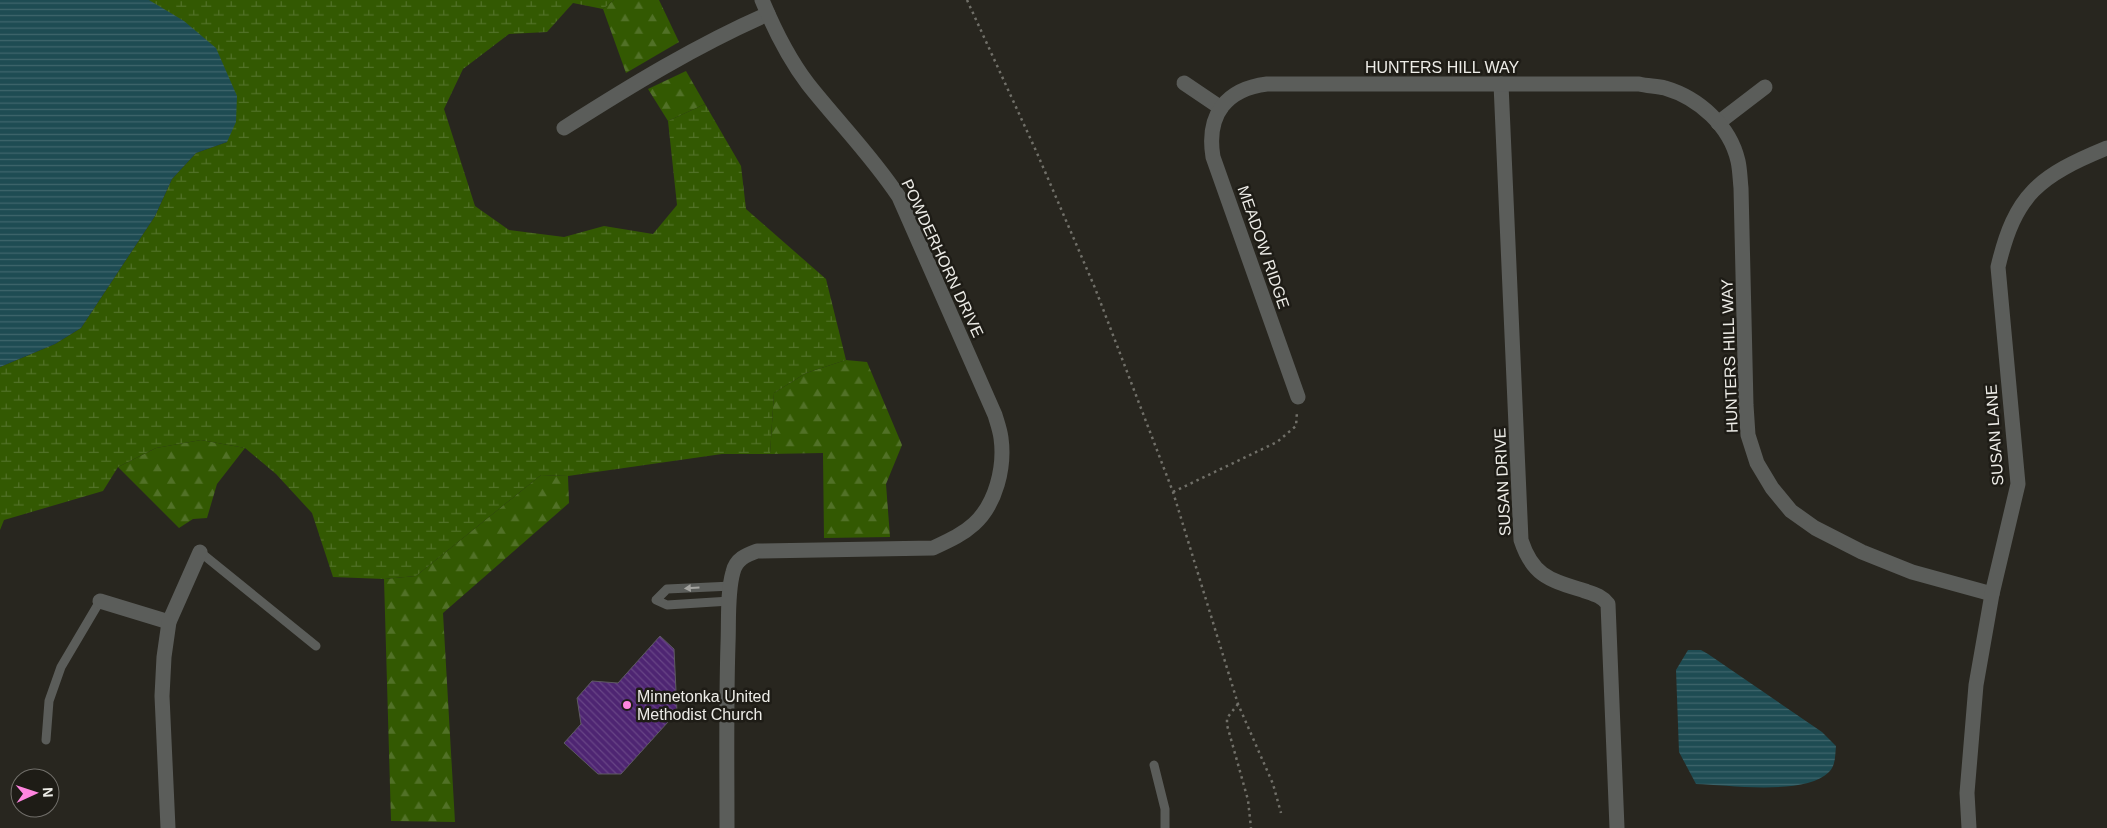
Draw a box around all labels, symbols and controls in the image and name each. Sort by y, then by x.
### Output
street label: HUNTERS HILL WAY [1365,59,1519,76]
street label: POWDERHORN DRIVE [898,176,987,340]
street label: MEADOW RIDGE [1235,183,1293,311]
street label: HUNTERS HILL WAY [1718,278,1741,433]
street label: SUSAN LANE [1982,384,2007,486]
street label: SUSAN DRIVE [1491,427,1514,537]
one-way arrow [683,584,699,592]
place label: Minnetonka United Methodist Church [637,688,770,723]
marker: Minnetonka United Methodist Church [621,699,633,711]
north arrow [10,768,60,818]
text: N [40,787,56,798]

